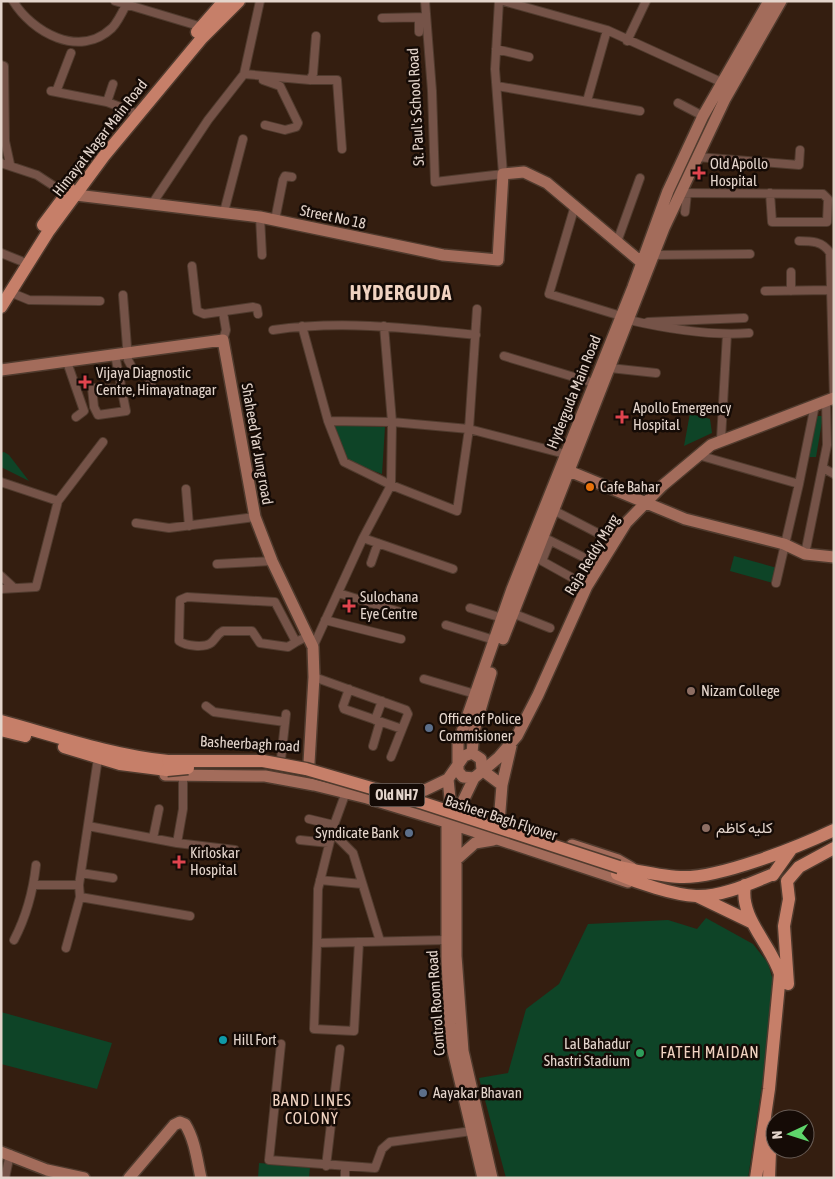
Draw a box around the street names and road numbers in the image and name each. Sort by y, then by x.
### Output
street label: St. Paul's School Road [404,48,427,167]
street label: Himayat Nagar Main Road [49,76,150,199]
street label: Street No 18 [299,201,368,232]
street label: Hyderguda Main Road [543,333,604,451]
street label: Shaheed Yar Jung road [238,382,277,506]
street label: Raja Reddy Marg [561,511,623,598]
street label: Basheerbagh road [200,732,300,755]
road number: Old NH7 [370,784,424,806]
street label: Basheer Bagh Flyover [443,791,560,844]
street label: Control Room Road [423,950,448,1056]

